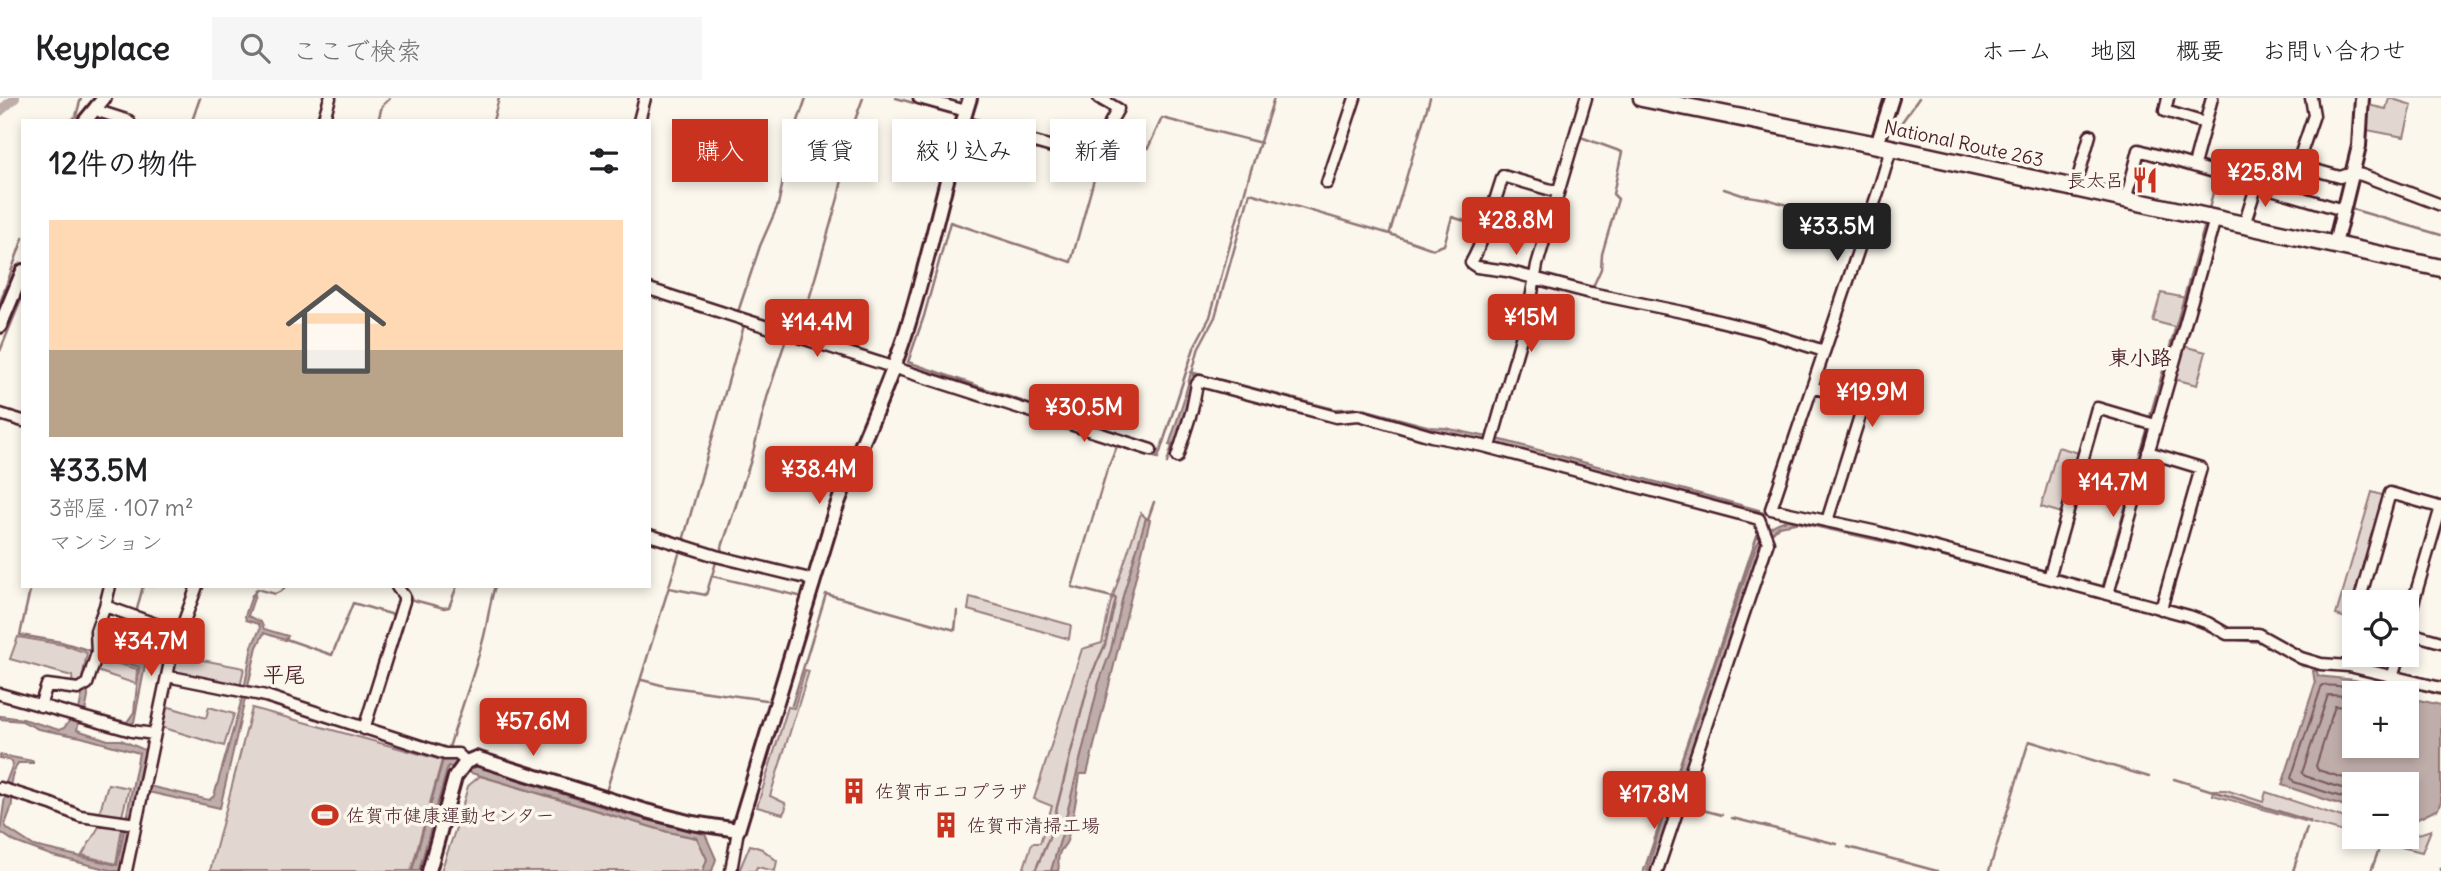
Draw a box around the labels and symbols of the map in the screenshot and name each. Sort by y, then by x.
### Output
street label: National Route 263 [1882,114,2046,172]
pin: ¥25.8M [2208,150,2322,209]
restaurant icon: 長太呂 [2130,165,2160,195]
place label: 長太呂 [2067,168,2124,192]
pin: ¥28.8M [1459,198,1573,257]
pin: ¥33.5M [1780,204,1894,263]
pin: ¥15M [1490,294,1572,354]
pin: ¥14.4M [760,300,874,359]
district label: 東小路 [2109,344,2172,371]
pin: ¥19.9M [1815,370,1929,429]
pin: ¥30.5M [1027,384,1141,444]
pin: ¥38.4M [762,446,876,506]
pin: ¥14.7M [2056,460,2170,519]
pin: ¥34.7M [94,618,208,678]
district label: 平尾 [263,661,305,688]
pin: ¥57.6M [476,698,590,758]
pin: ¥17.8M [1597,772,1711,831]
building icon: 佐賀市エコプラザ [839,776,869,806]
place label: 佐賀市エコプラザ [875,779,1027,803]
sports icon: 佐賀市健康運動センター [310,800,340,830]
place label: 佐賀市健康運動センター [346,803,554,827]
building icon: 佐賀市清掃工場 [931,810,961,840]
place label: 佐賀市清掃工場 [967,813,1100,837]

